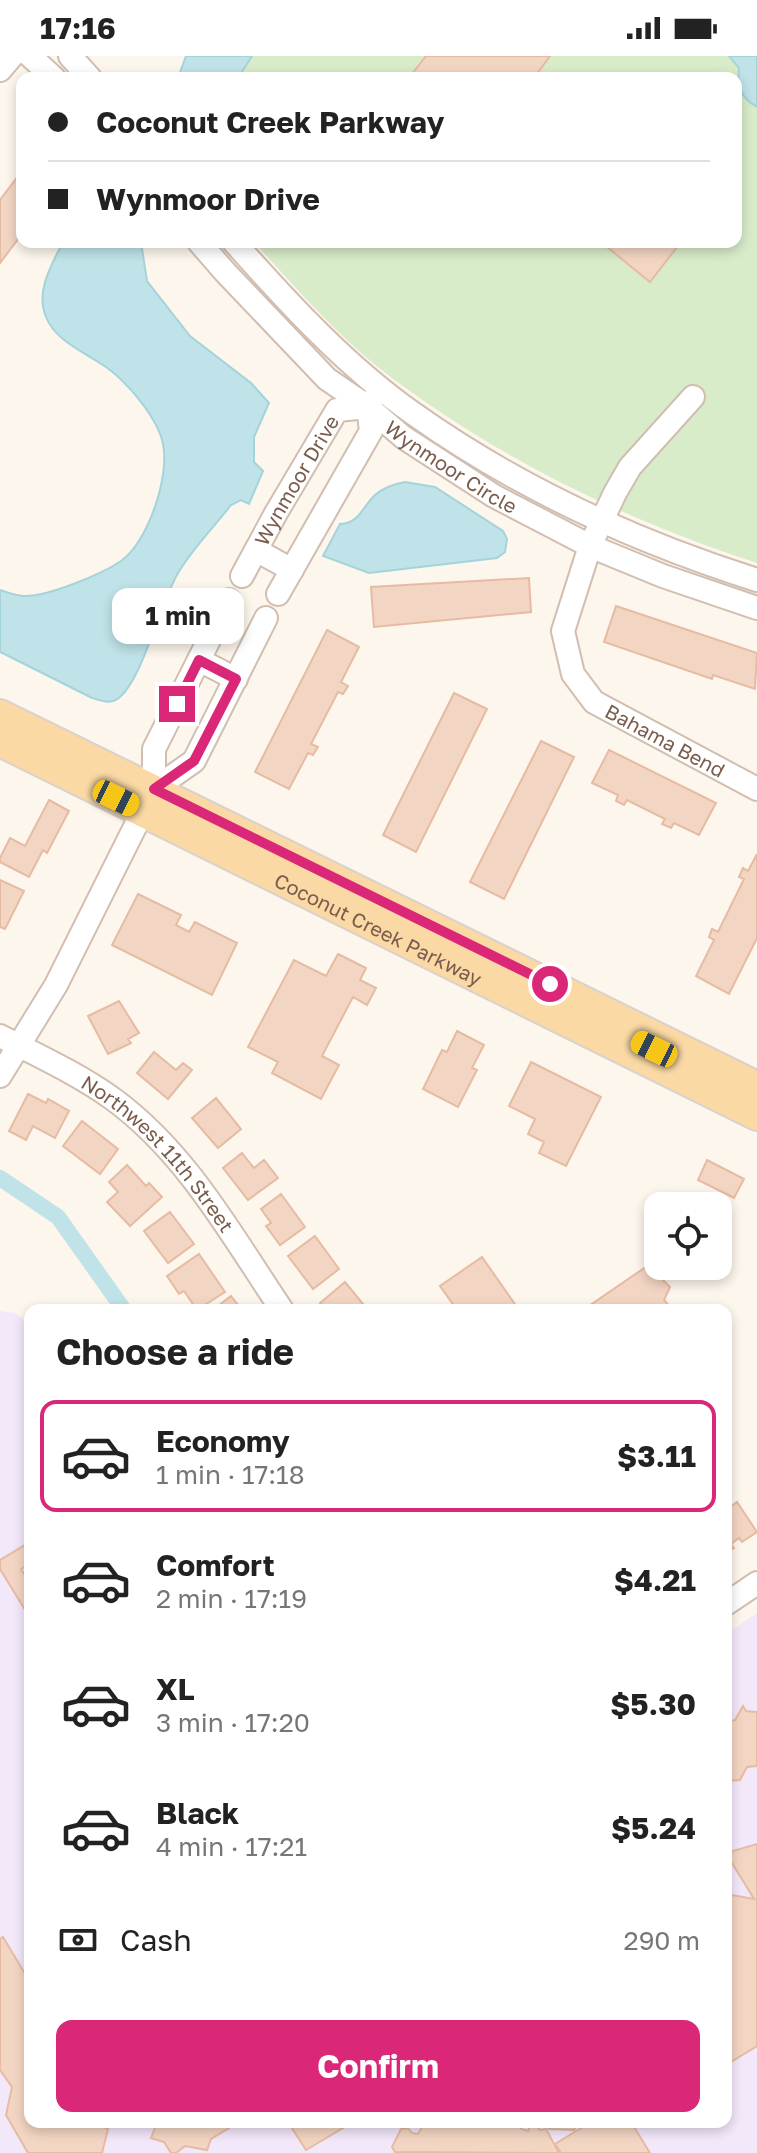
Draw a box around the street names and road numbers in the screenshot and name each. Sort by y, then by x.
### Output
street label: Wynmoor Drive [249,411,343,550]
street label: Wynmoor Circle [380,415,521,518]
street label: Bahama Bend [601,698,729,782]
street label: Coconut Creek Parkway [271,868,486,990]
street label: Northwest 11th Street [78,1070,239,1236]

